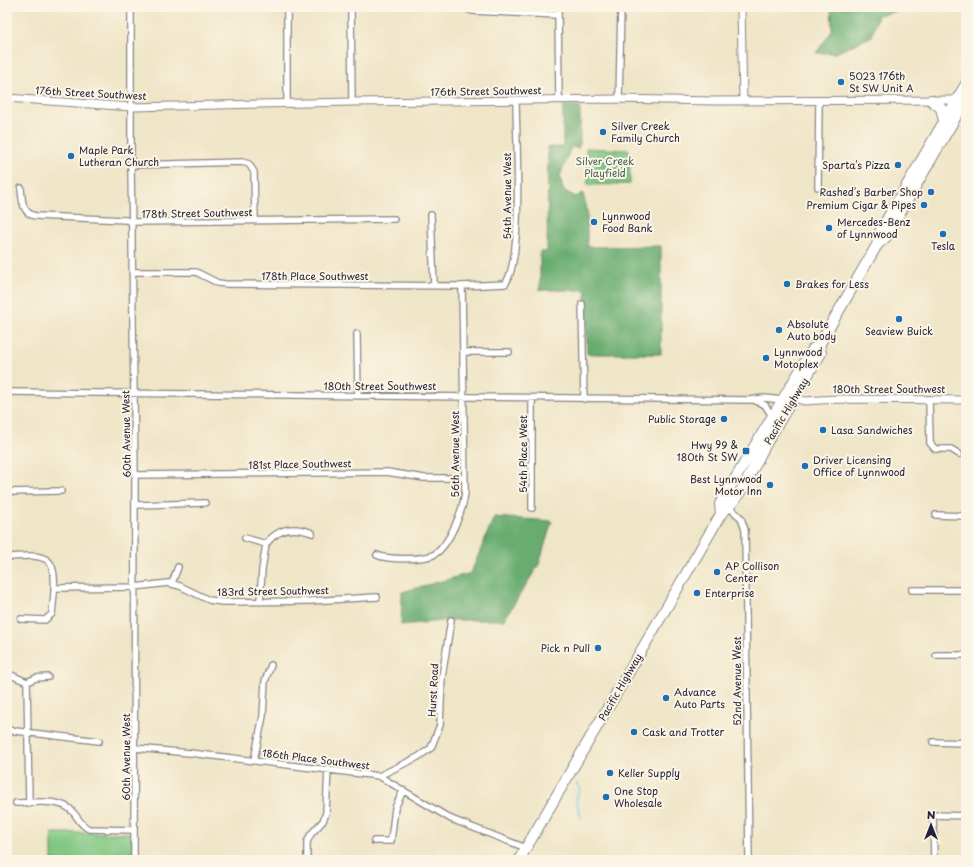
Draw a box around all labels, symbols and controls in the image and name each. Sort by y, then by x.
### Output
place label: 5023 176th St SW Unit A [849,68,914,95]
marker: 5023 176th St SW Unit A [836,77,846,87]
street label: 176th Street Southwest [35,82,147,103]
street label: 176th Street Southwest [430,82,542,99]
place label: Silver Creek Family Church [611,118,680,146]
marker: Silver Creek Family Church [598,127,608,137]
place label: Maple Park Lutheran Church [79,142,159,169]
marker: Maple Park Lutheran Church [66,151,76,161]
street label: 54th Avenue West [499,152,514,240]
park label: Silver Creek Playfield [576,153,634,181]
place label: Sparta's Pizza [822,157,891,172]
marker: Sparta's Pizza [893,160,903,170]
place label: Rashed's Barber Shop [820,184,923,199]
marker: Rashed's Barber Shop [926,187,936,197]
place label: Premium Cigar & Pipes [807,197,916,212]
marker: Premium Cigar & Pipes [919,200,929,210]
street label: 178th Street Southwest [141,204,253,221]
place label: Lynnwood Food Bank [602,208,653,235]
place label: Mercedes-Benz of Lynnwood [837,214,910,241]
marker: Lynnwood Food Bank [589,217,599,227]
marker: Mercedes-Benz of Lynnwood [824,223,834,233]
marker: Tesla [938,229,948,239]
place label: Tesla [931,238,956,253]
street label: 178th Place Southwest [261,268,369,283]
place label: Brakes for Less [795,276,869,291]
marker: Brakes for Less [782,279,792,289]
marker: Seaview Buick [894,314,904,324]
place label: Absolute Auto body [787,316,836,344]
place label: Seaview Buick [865,323,933,338]
marker: Absolute Auto body [774,325,784,335]
place label: Lynnwood Motoplex [774,344,822,371]
marker: Lynnwood Motoplex [761,353,771,363]
street label: Pacific Highway [760,375,812,447]
street label: 180th Street Southwest [324,378,436,393]
street label: 180th Street Southwest [833,381,945,396]
street label: 60th Avenue West [117,390,134,478]
street label: 56th Avenue West [447,411,462,497]
place label: Public Storage [648,411,716,426]
marker: Public Storage [719,414,729,424]
street label: 54th Place West [515,415,530,493]
place label: Lasa Sandwiches [831,422,913,437]
marker: Lasa Sandwiches [818,425,828,435]
place label: Hwy 99 & 180th St SW [677,437,738,464]
marker: Hwy 99 & 180th St SW [741,446,751,456]
place label: Driver Licensing Office of Lynnwood [813,452,905,479]
street label: 181st Place Southwest [248,455,352,472]
marker: Driver Licensing Office of Lynnwood [800,461,810,471]
place label: Best Lynnwood Motor Inn [690,471,762,498]
marker: Best Lynnwood Motor Inn [765,480,775,490]
place label: AP Collison Center [725,558,779,585]
marker: AP Collison Center [712,567,722,577]
street label: 183rd Street Southwest [217,582,329,599]
place label: Enterprise [705,585,754,600]
marker: Enterprise [692,588,702,598]
street label: 52nd Avenue West [729,636,744,726]
place label: Pick n Pull [541,640,590,655]
marker: Pick n Pull [593,643,603,653]
street label: Pacific Highway [594,650,646,724]
street label: Hurst Road [424,663,441,717]
place label: Advance Auto Parts [674,684,725,711]
marker: Advance Auto Parts [661,693,671,703]
street label: 60th Avenue West [118,713,133,801]
place label: Cask and Trotter [642,724,725,739]
marker: Cask and Trotter [629,727,639,737]
street label: 186th Place Southwest [261,744,371,773]
place label: Keller Supply [618,765,680,780]
marker: Keller Supply [605,768,615,778]
place label: One Stop Wholesale [614,783,663,810]
marker: One Stop Wholesale [601,792,611,802]
north arrow [911,805,951,845]
text: N [927,806,936,823]

